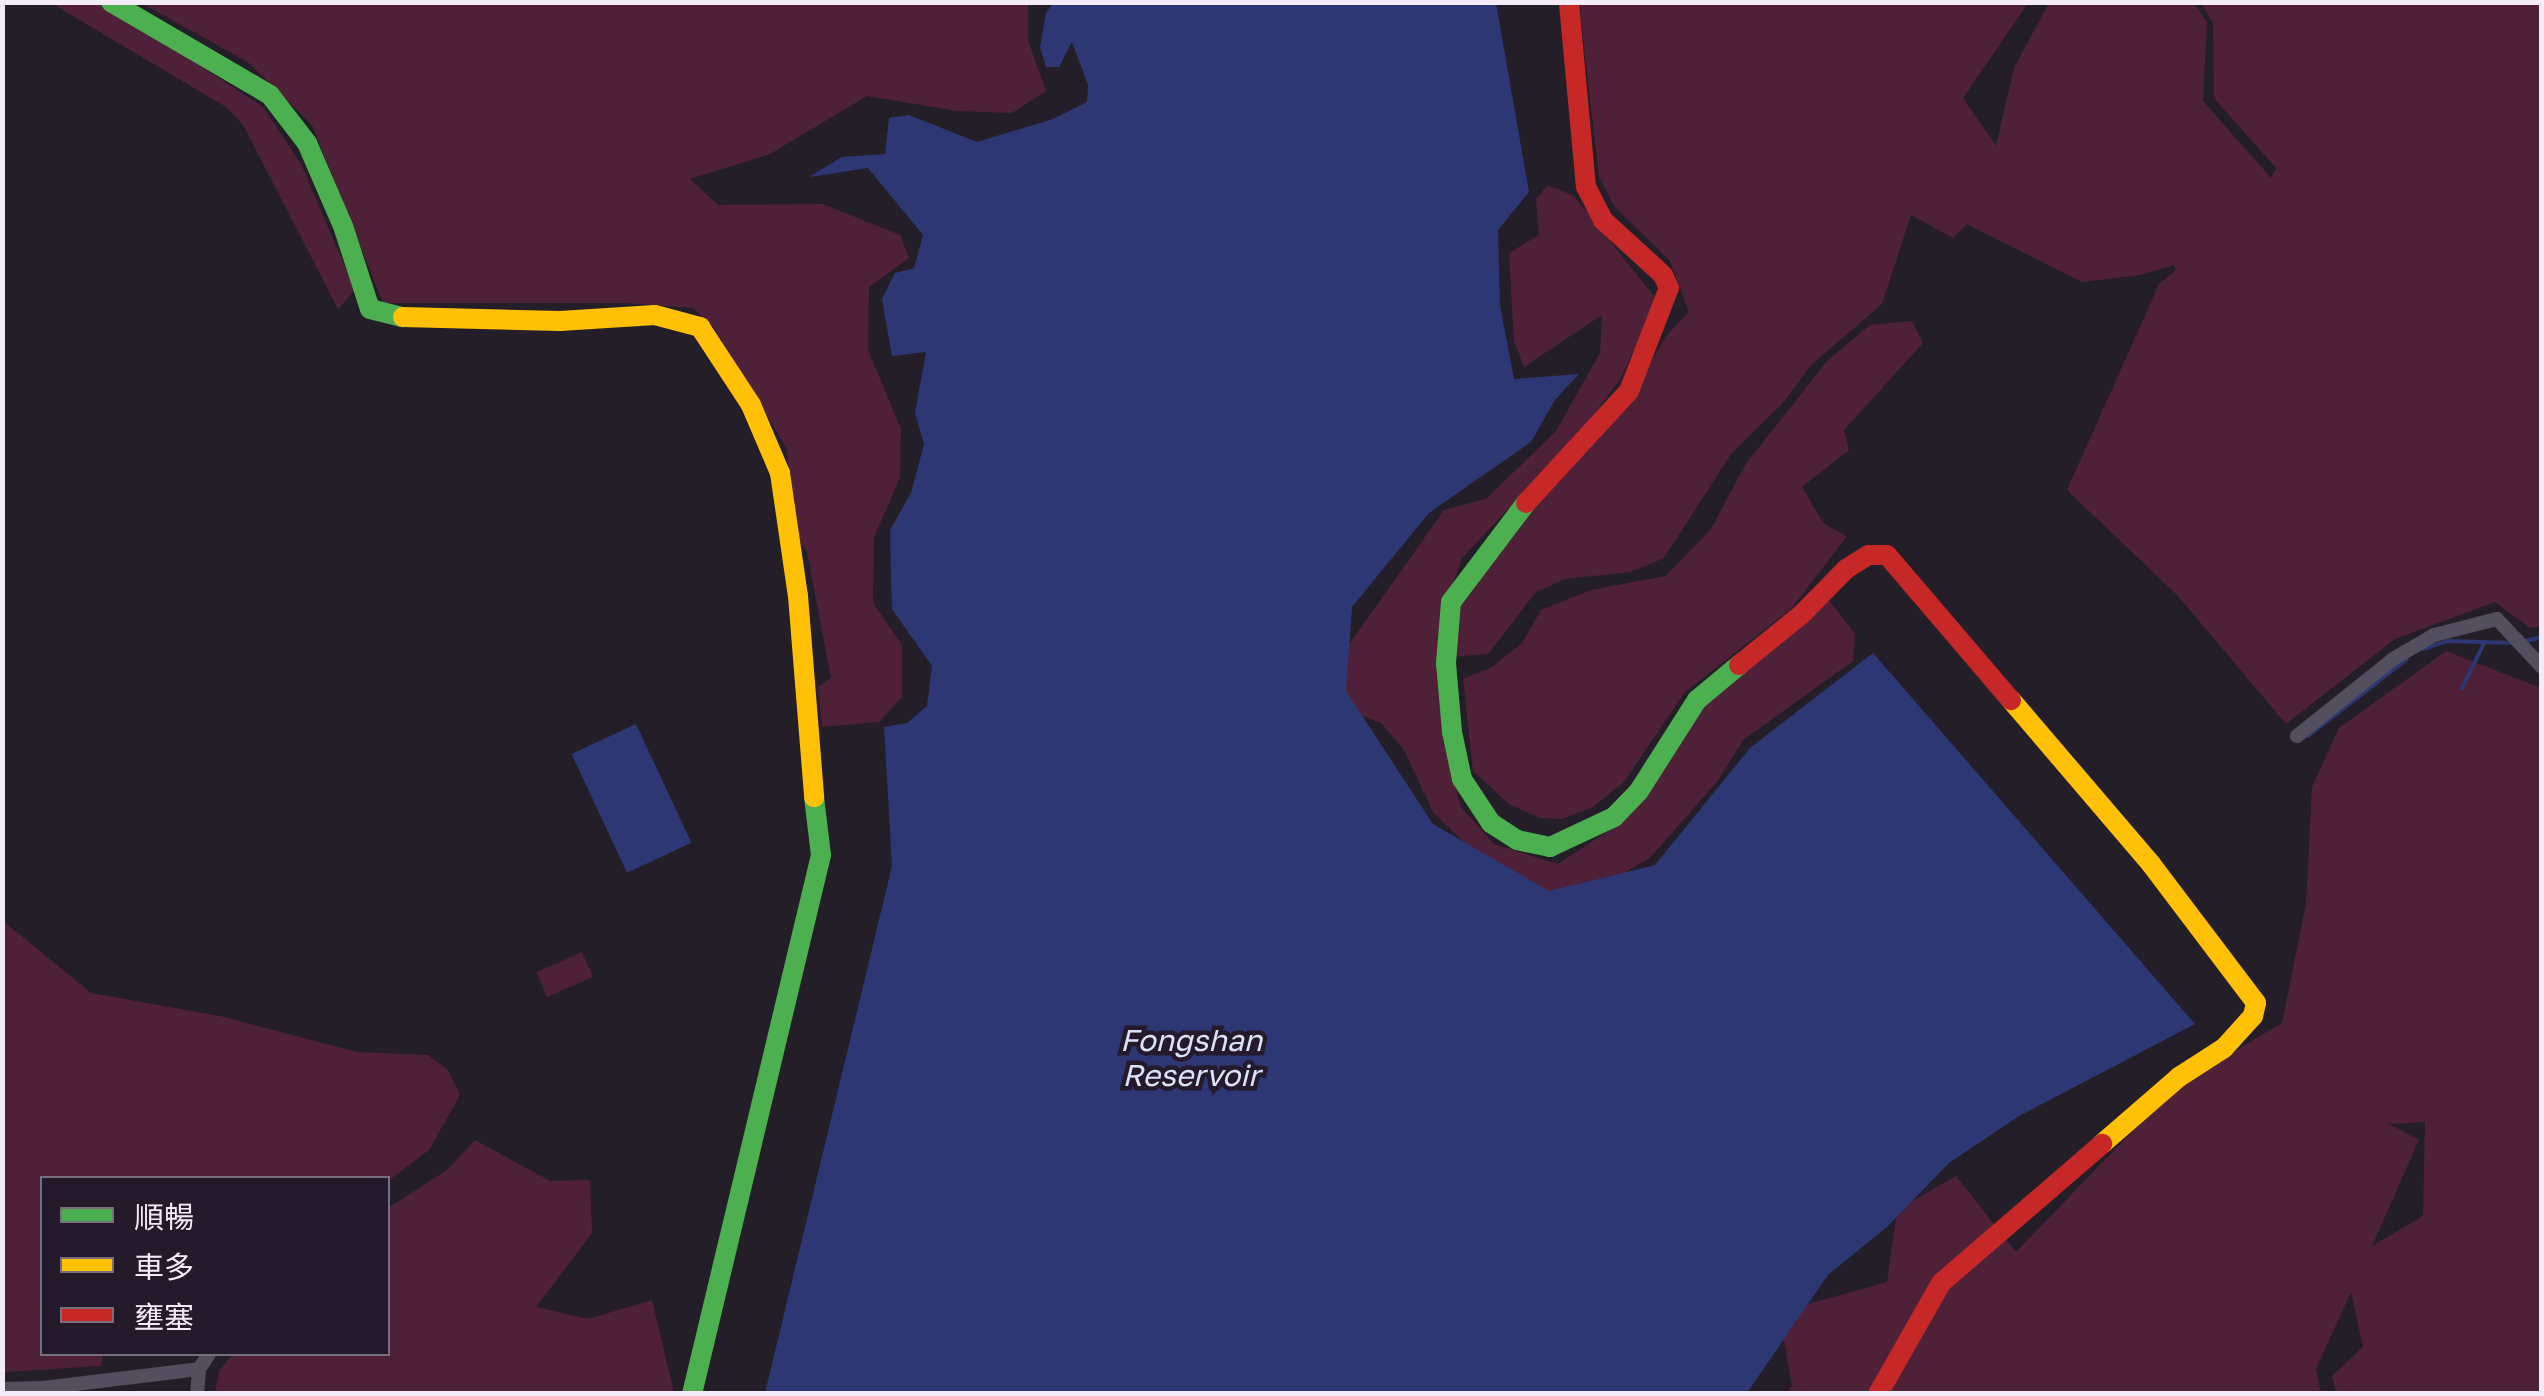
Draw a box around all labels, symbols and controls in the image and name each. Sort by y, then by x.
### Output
water label: Fongshan Reservoir [1120,1022,1262,1092]
legend [40,1176,390,1356]
text: 順暢 [134,1199,194,1235]
text: 車多 [134,1249,194,1285]
text: 壅塞 [134,1299,194,1335]

